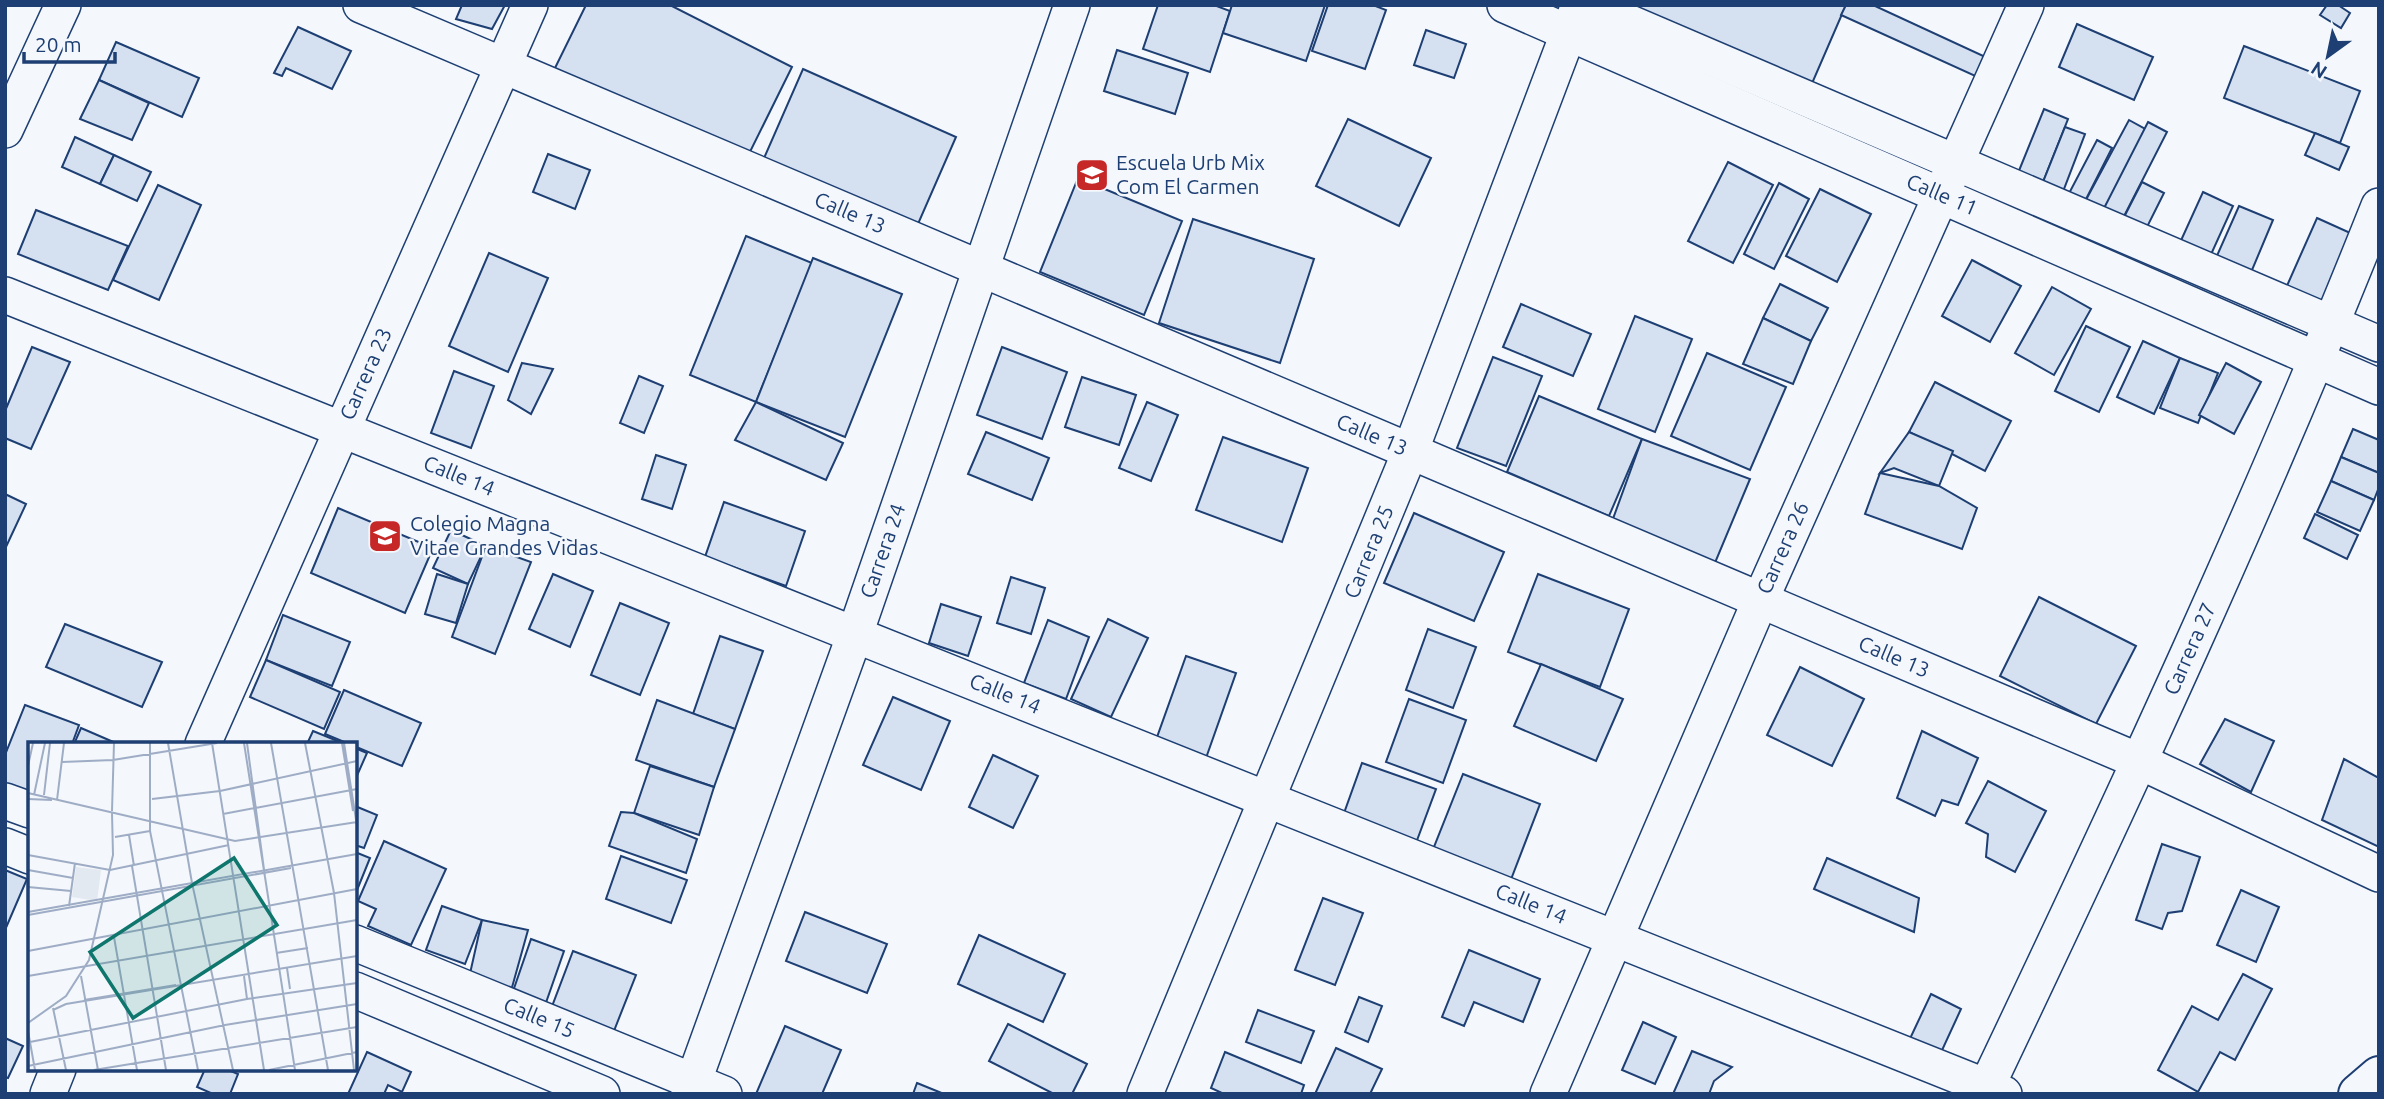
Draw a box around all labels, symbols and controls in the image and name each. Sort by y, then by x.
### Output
scale bar [24,21,116,65]
north arrow [2293,21,2363,91]
text: 20 m [35,32,82,56]
text: N [2307,57,2331,83]
place label: Escuela Urb Mix Com El Carmen [1116,150,1265,198]
school or university icon: Escuela Urb Mix Com El Carmen [1073,156,1111,194]
street label: Calle 11 [1903,168,1981,220]
street label: Calle 13 [811,186,889,238]
street label: Carrera 23 [334,324,396,423]
street label: Calle 13 [1333,408,1411,460]
street label: Calle 14 [420,450,499,500]
street label: Carrera 26 [1751,498,1813,597]
street label: Carrera 24 [855,500,909,601]
street label: Carrera 25 [1339,502,1398,602]
place label: Colegio Magna Vitae Grandes Vidas [410,511,598,559]
school or university icon: Colegio Magna Vitae Grandes Vidas [366,517,404,555]
street label: Carrera 27 [2158,599,2220,698]
street label: Calle 13 [1855,630,1933,682]
street label: Calle 14 [966,668,1045,718]
inset map [28,742,357,1071]
street label: Calle 14 [1492,878,1571,928]
street label: Calle 15 [500,992,579,1042]

